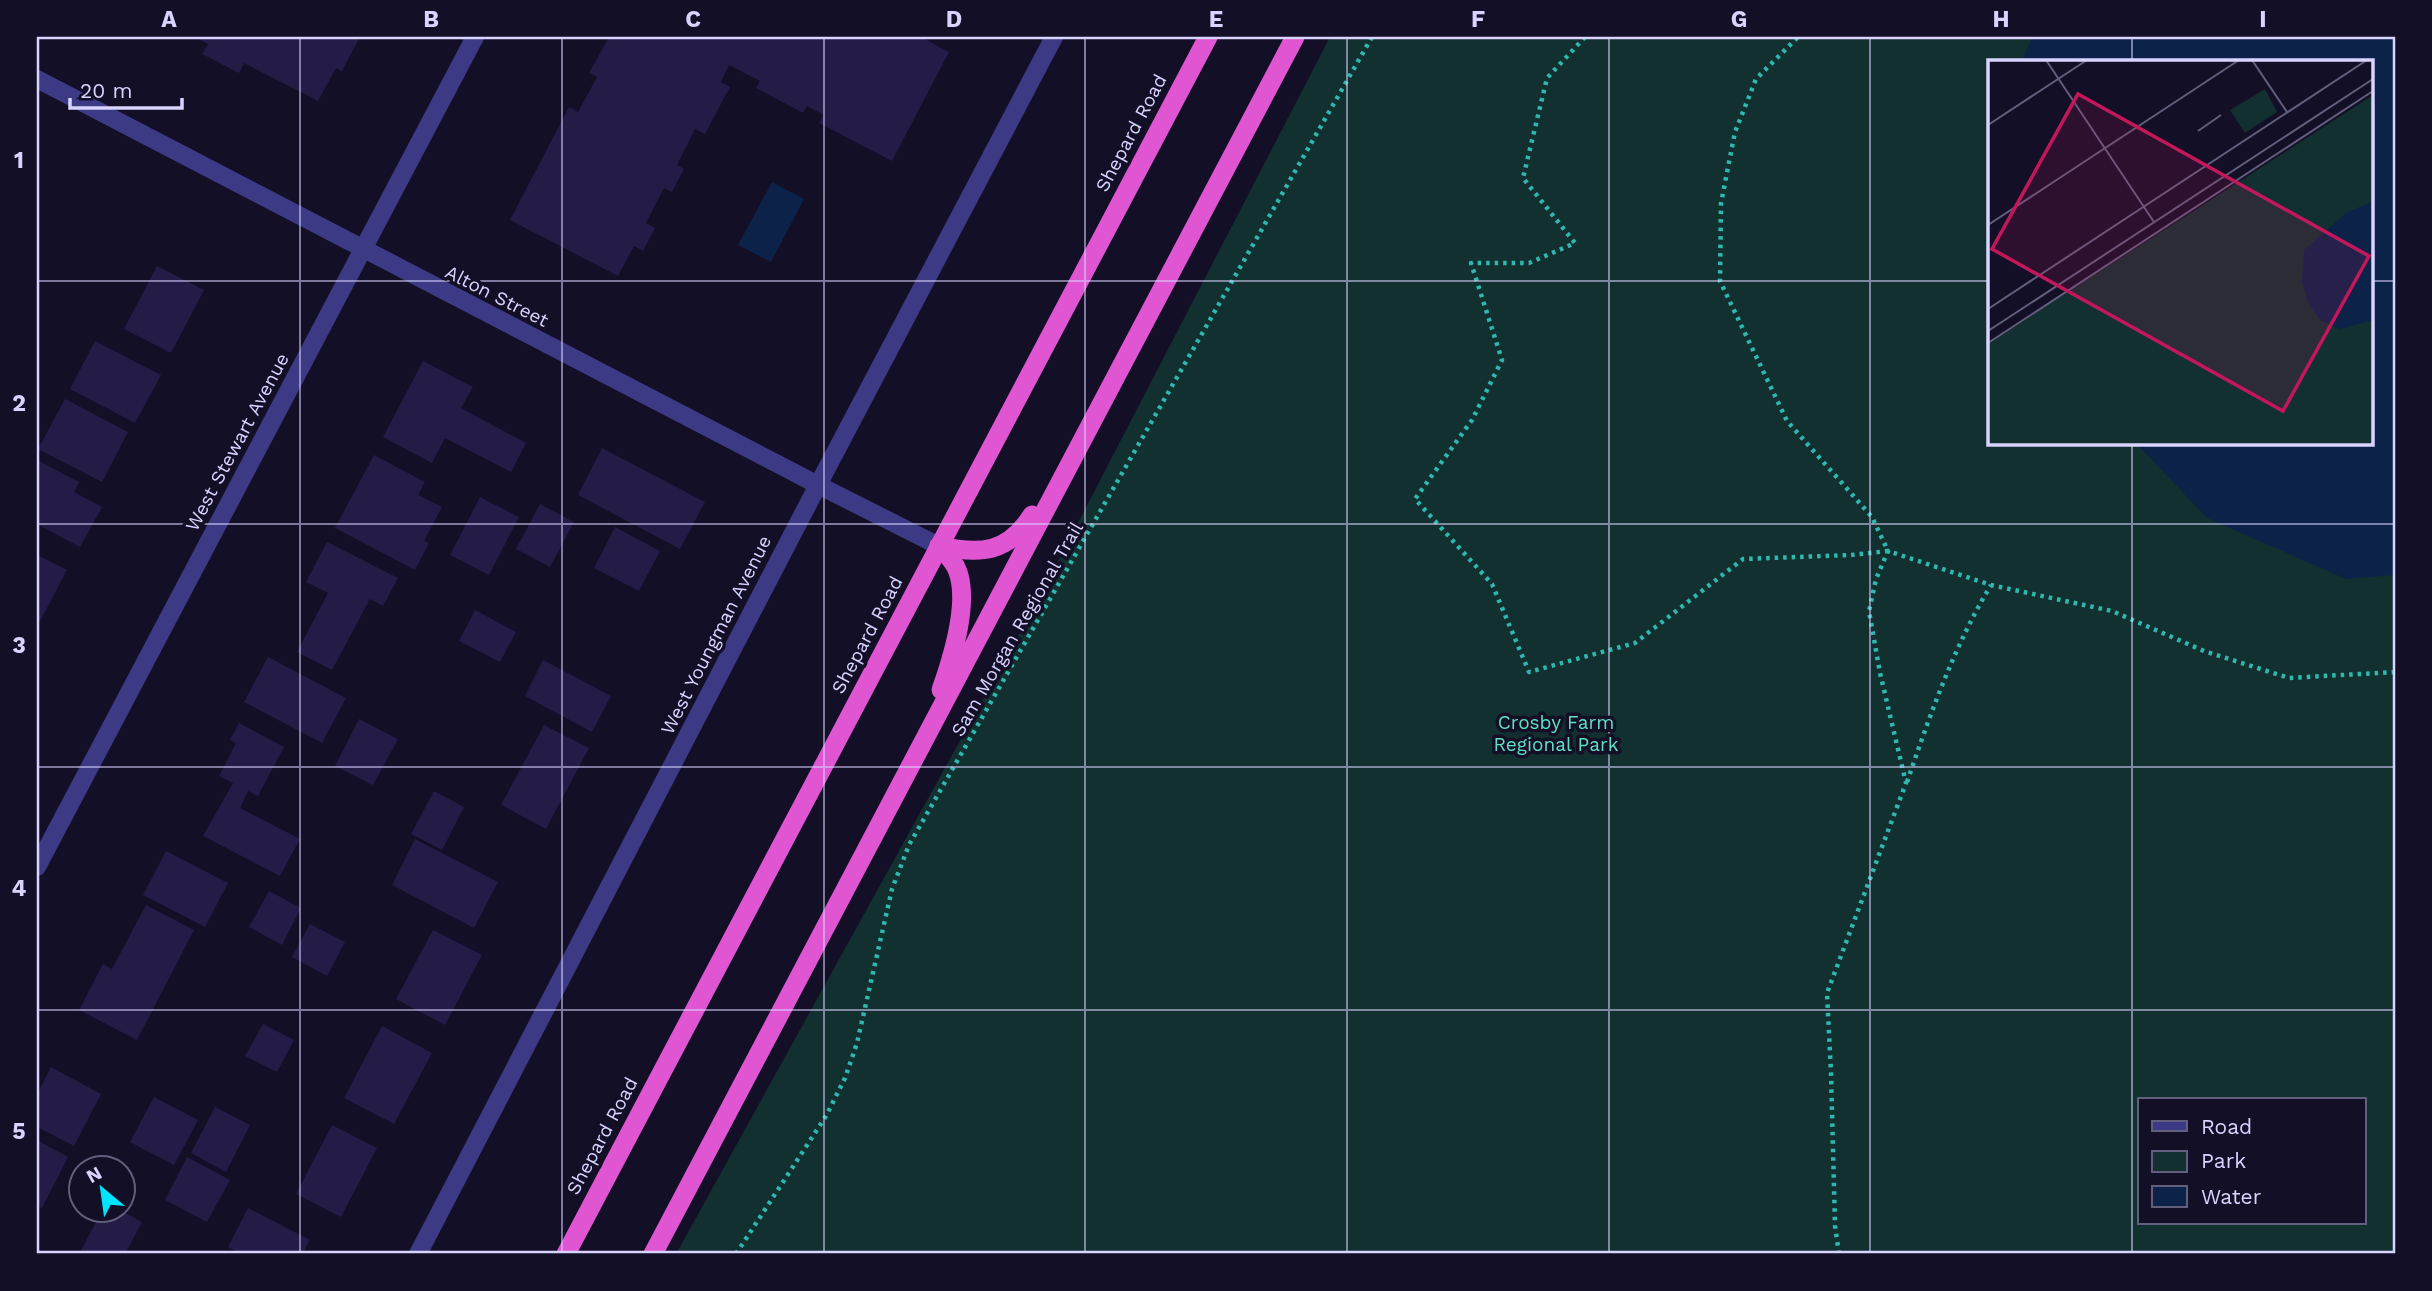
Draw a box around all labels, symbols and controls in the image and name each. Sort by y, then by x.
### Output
text: A [161,6,177,33]
text: B [423,6,439,33]
text: C [685,6,701,33]
text: D [946,6,962,33]
text: E [1209,6,1223,33]
text: F [1471,6,1485,33]
text: G [1731,6,1747,33]
text: H [1992,6,2010,33]
text: I [2259,6,2267,33]
inset map [1988,60,2372,444]
scale bar [70,66,182,110]
street label: Shepard Road [1090,70,1172,196]
text: 20 m [80,78,132,103]
text: 1 [14,147,24,174]
street label: Alton Street [442,260,552,332]
street label: West Stewart Avenue [180,349,294,535]
text: 2 [12,390,26,417]
street label: Sam Morgan Regional Trail [946,517,1088,740]
street label: West Youngman Avenue [656,532,776,738]
street label: Shepard Road [826,572,908,698]
text: 3 [12,632,26,659]
park label: Crosby Farm Regional Park [1494,711,1619,756]
text: 4 [12,875,27,902]
street label: Shepard Road [561,1073,643,1199]
legend [2138,1098,2366,1224]
text: Road [2201,1114,2252,1139]
text: 5 [12,1118,26,1145]
text: Park [2201,1148,2246,1173]
north arrow [66,1154,136,1224]
text: N [82,1161,106,1188]
text: Water [2201,1184,2262,1209]

